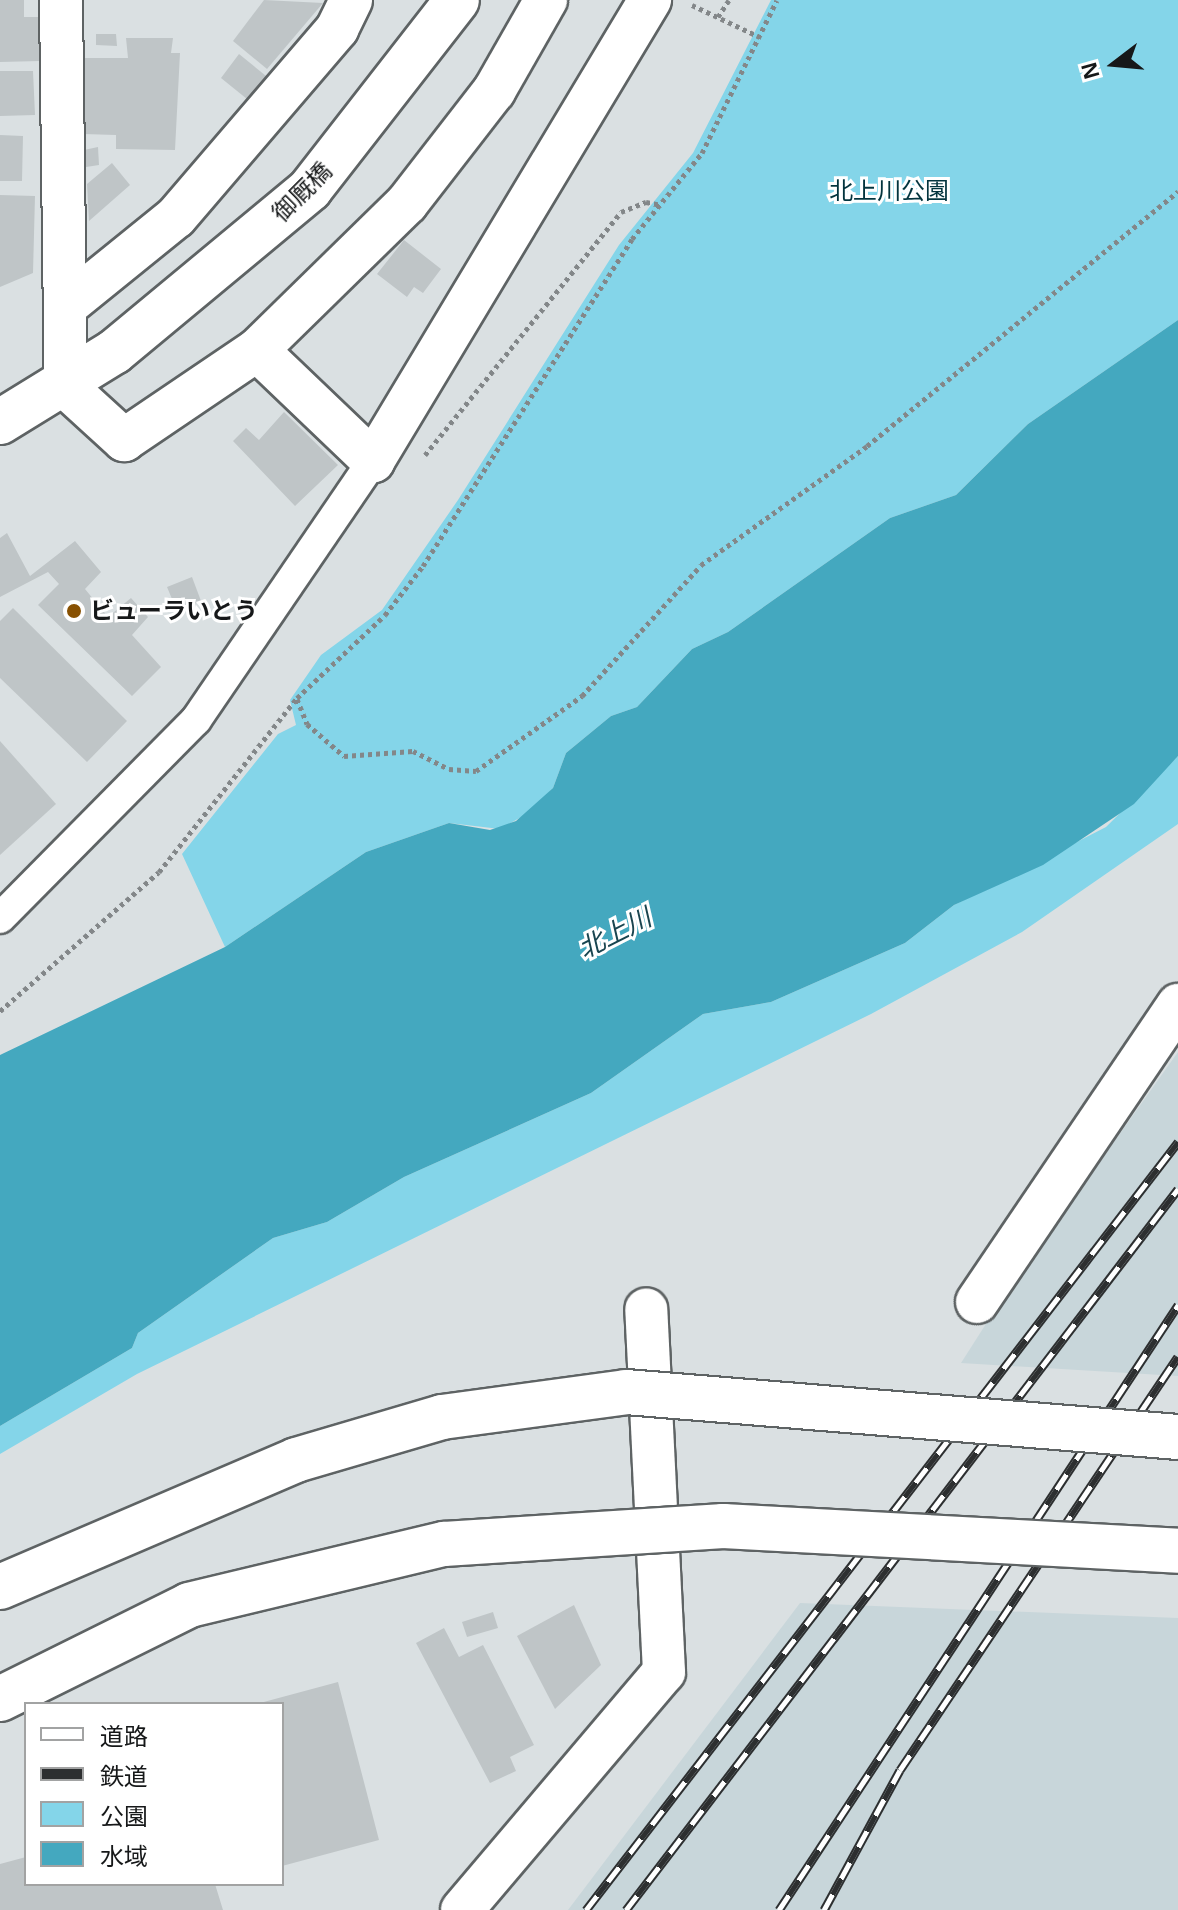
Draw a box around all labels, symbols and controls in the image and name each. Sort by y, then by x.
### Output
north arrow [1074,24,1154,104]
text: N [1076,60,1105,82]
street label: 御厩橋 [266,156,338,228]
park label: 北上川公園 [829,177,949,205]
place label: ビューラいとう [90,597,258,625]
marker: ビューラいとう [65,602,83,620]
water label: 北上川 [573,902,657,966]
legend [24,1702,284,1886]
text: 道路 [100,1723,148,1750]
text: 鉄道 [100,1763,148,1790]
text: 公園 [100,1803,148,1830]
text: 水域 [100,1843,148,1870]

